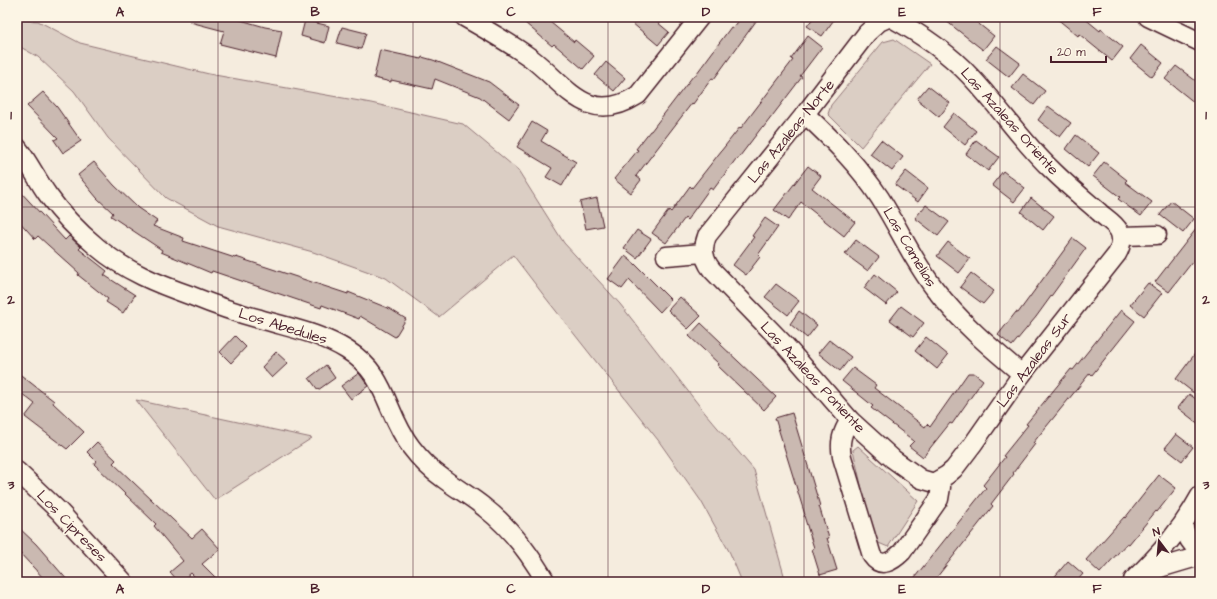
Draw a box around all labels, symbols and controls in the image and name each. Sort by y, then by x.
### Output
text: A [116,3,125,21]
text: B [310,3,320,21]
text: C [506,3,516,21]
text: D [702,3,711,21]
text: E [898,3,906,21]
text: F [1092,3,1102,21]
scale bar [1051,38,1106,64]
text: 20 m [1057,44,1086,61]
street label: Las Azaleas Oriente [956,63,1064,180]
street label: Las Azaleas Norte [743,75,840,188]
text: 1 [10,106,12,124]
text: 1 [1205,106,1207,124]
street label: Las Camelias [878,204,942,291]
text: 2 [6,291,15,309]
text: 2 [1201,291,1210,309]
street label: Los Abedules [236,303,330,350]
street label: Las Azaleas Sur [992,309,1077,412]
street label: Las Azaleas Poniente [755,317,870,438]
text: 3 [7,476,15,494]
text: 3 [1202,476,1210,494]
street label: Los Cipreses [32,486,112,567]
north arrow [1139,521,1179,561]
text: N [1151,524,1162,540]
text: A [116,580,125,598]
text: B [310,580,320,598]
text: C [506,580,516,598]
text: D [702,580,711,598]
text: E [898,580,906,598]
text: F [1092,580,1102,598]

